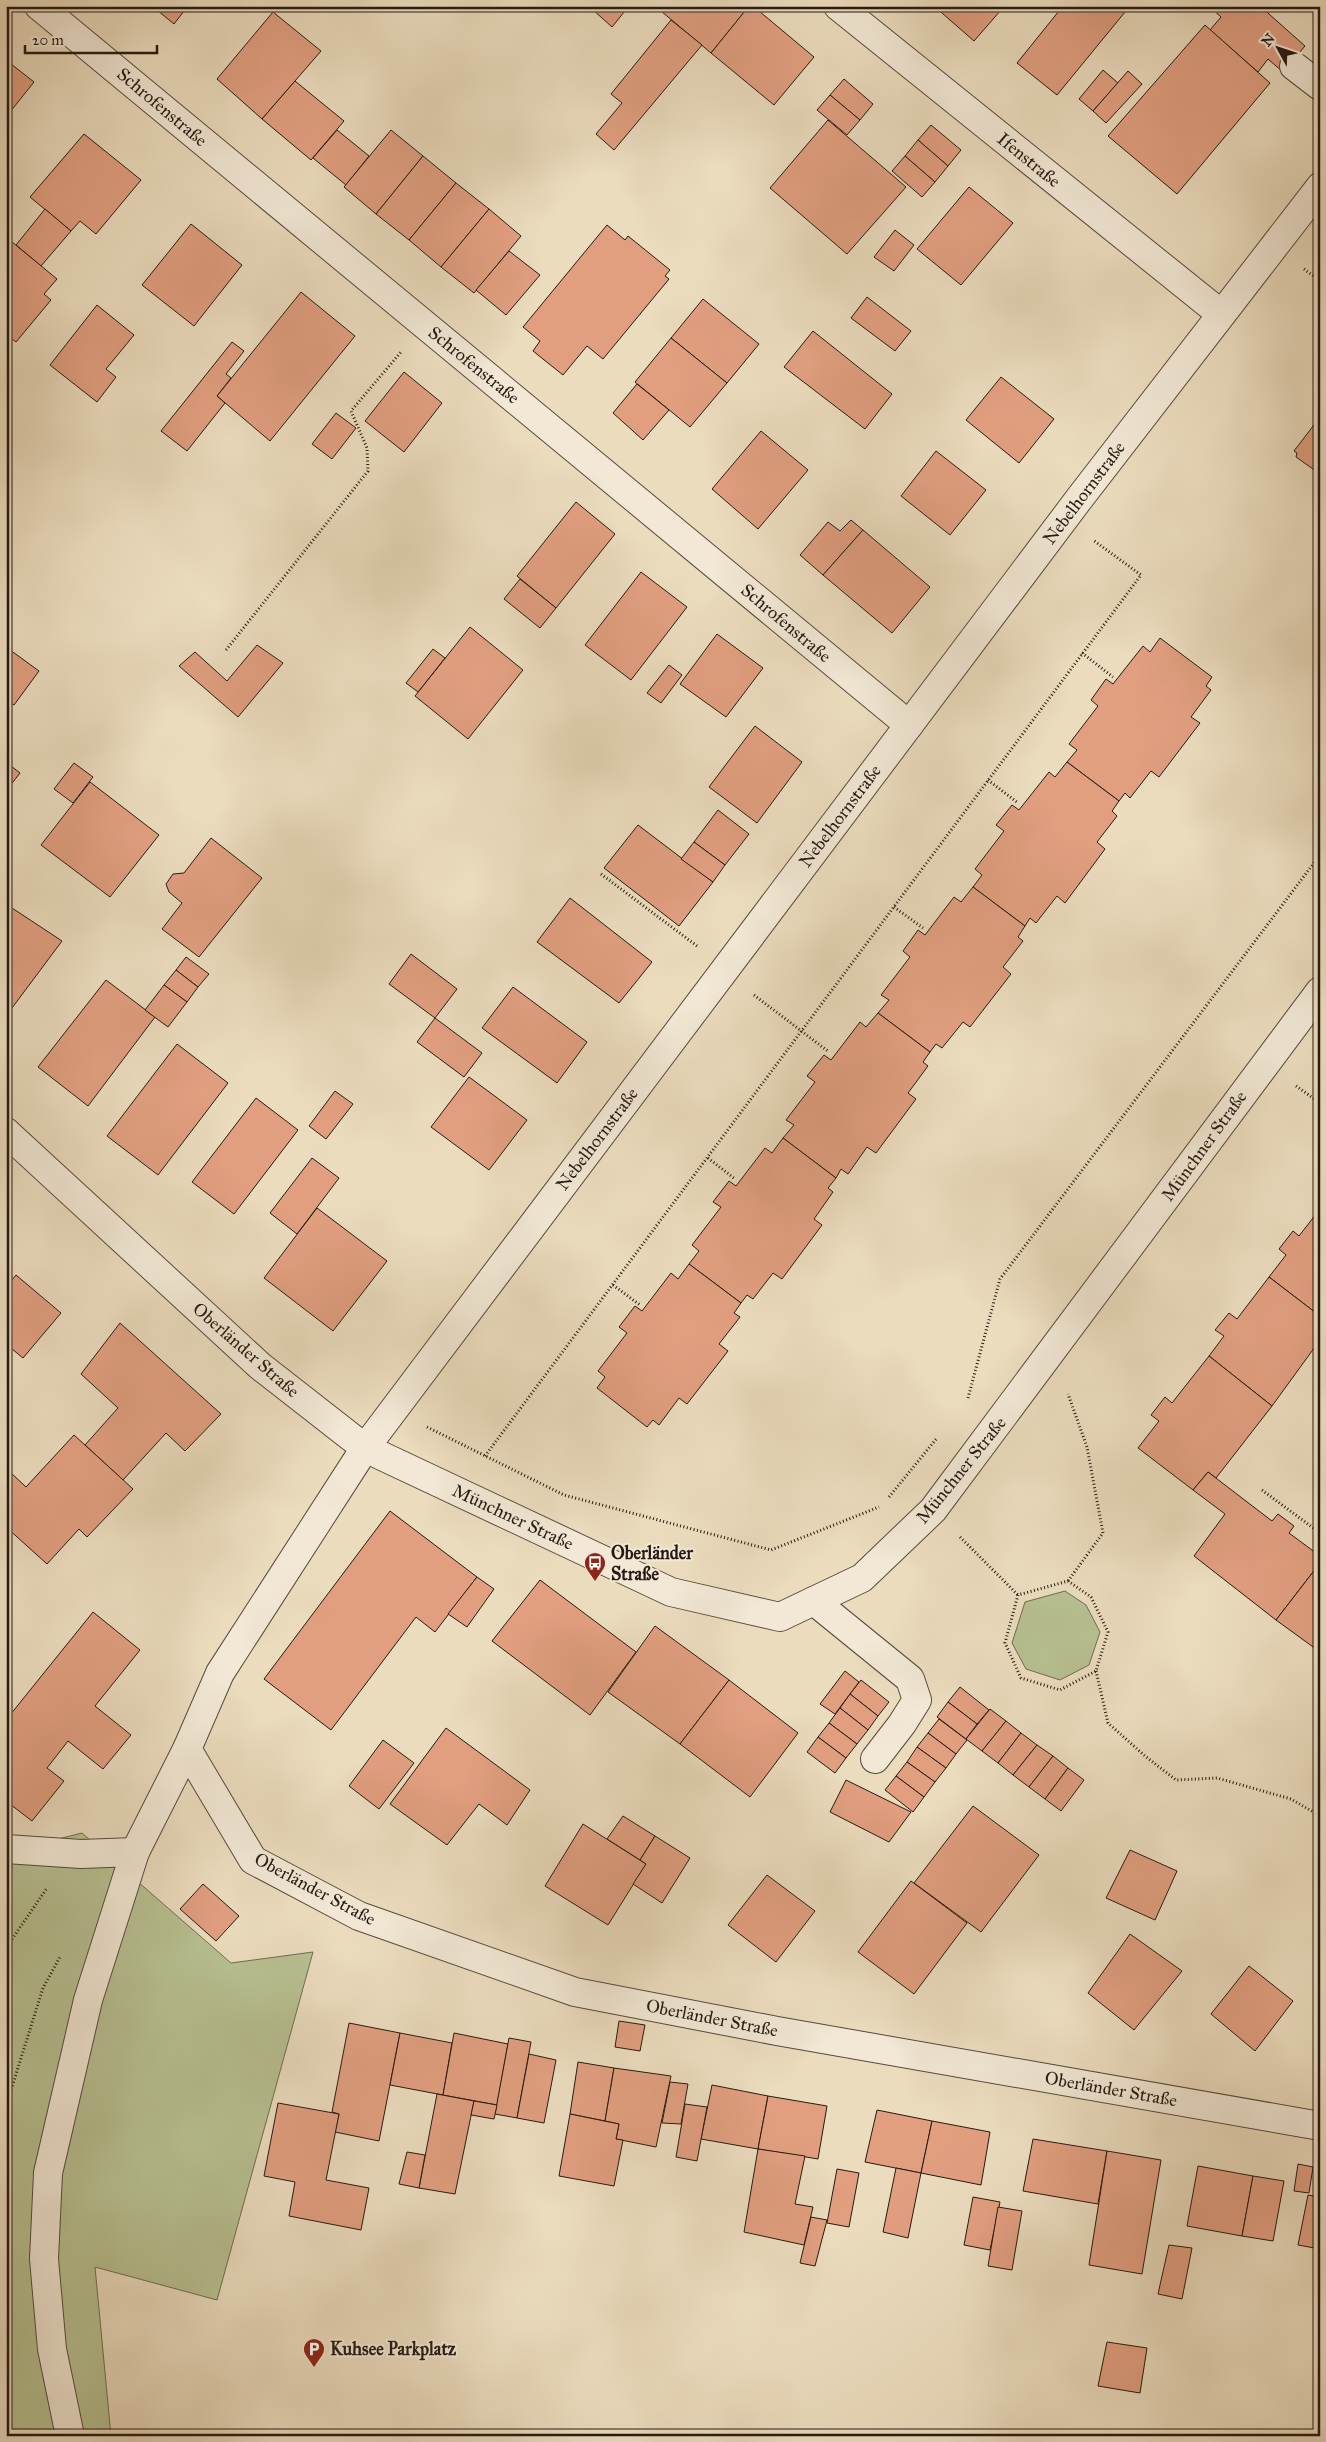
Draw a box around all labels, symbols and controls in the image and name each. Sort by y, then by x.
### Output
scale bar [25,22,158,54]
north arrow [1254,22,1304,72]
text: N [1258,30,1279,50]
text: 20 m [32,31,64,49]
street label: Schrofenstraße [112,63,212,151]
street label: Ifenstraße [993,128,1065,192]
street label: Schrofenstraße [424,322,524,408]
street label: Nebelhornstraße [1038,437,1130,549]
street label: Schrofenstraße [736,579,836,667]
street label: Nebelhornstraße [794,760,886,872]
street label: Nebelhornstraße [551,1083,643,1195]
street label: Münchner Straße [1157,1087,1251,1205]
street label: Oberländer Straße [188,1298,304,1402]
street label: Münchner Straße [911,1412,1011,1528]
street label: Münchner Straße [449,1479,577,1555]
place label: Oberländer Straße [611,1542,694,1585]
bus stop icon: Oberländer Straße [583,1551,607,1582]
street label: Oberländer Straße [251,1848,379,1930]
street label: Oberländer Straße [644,1994,780,2042]
street label: Oberländer Straße [1043,2067,1179,2111]
parking icon: Kuhsee Parkplatz [302,2337,326,2368]
place label: Kuhsee Parkplatz [330,2338,457,2361]

